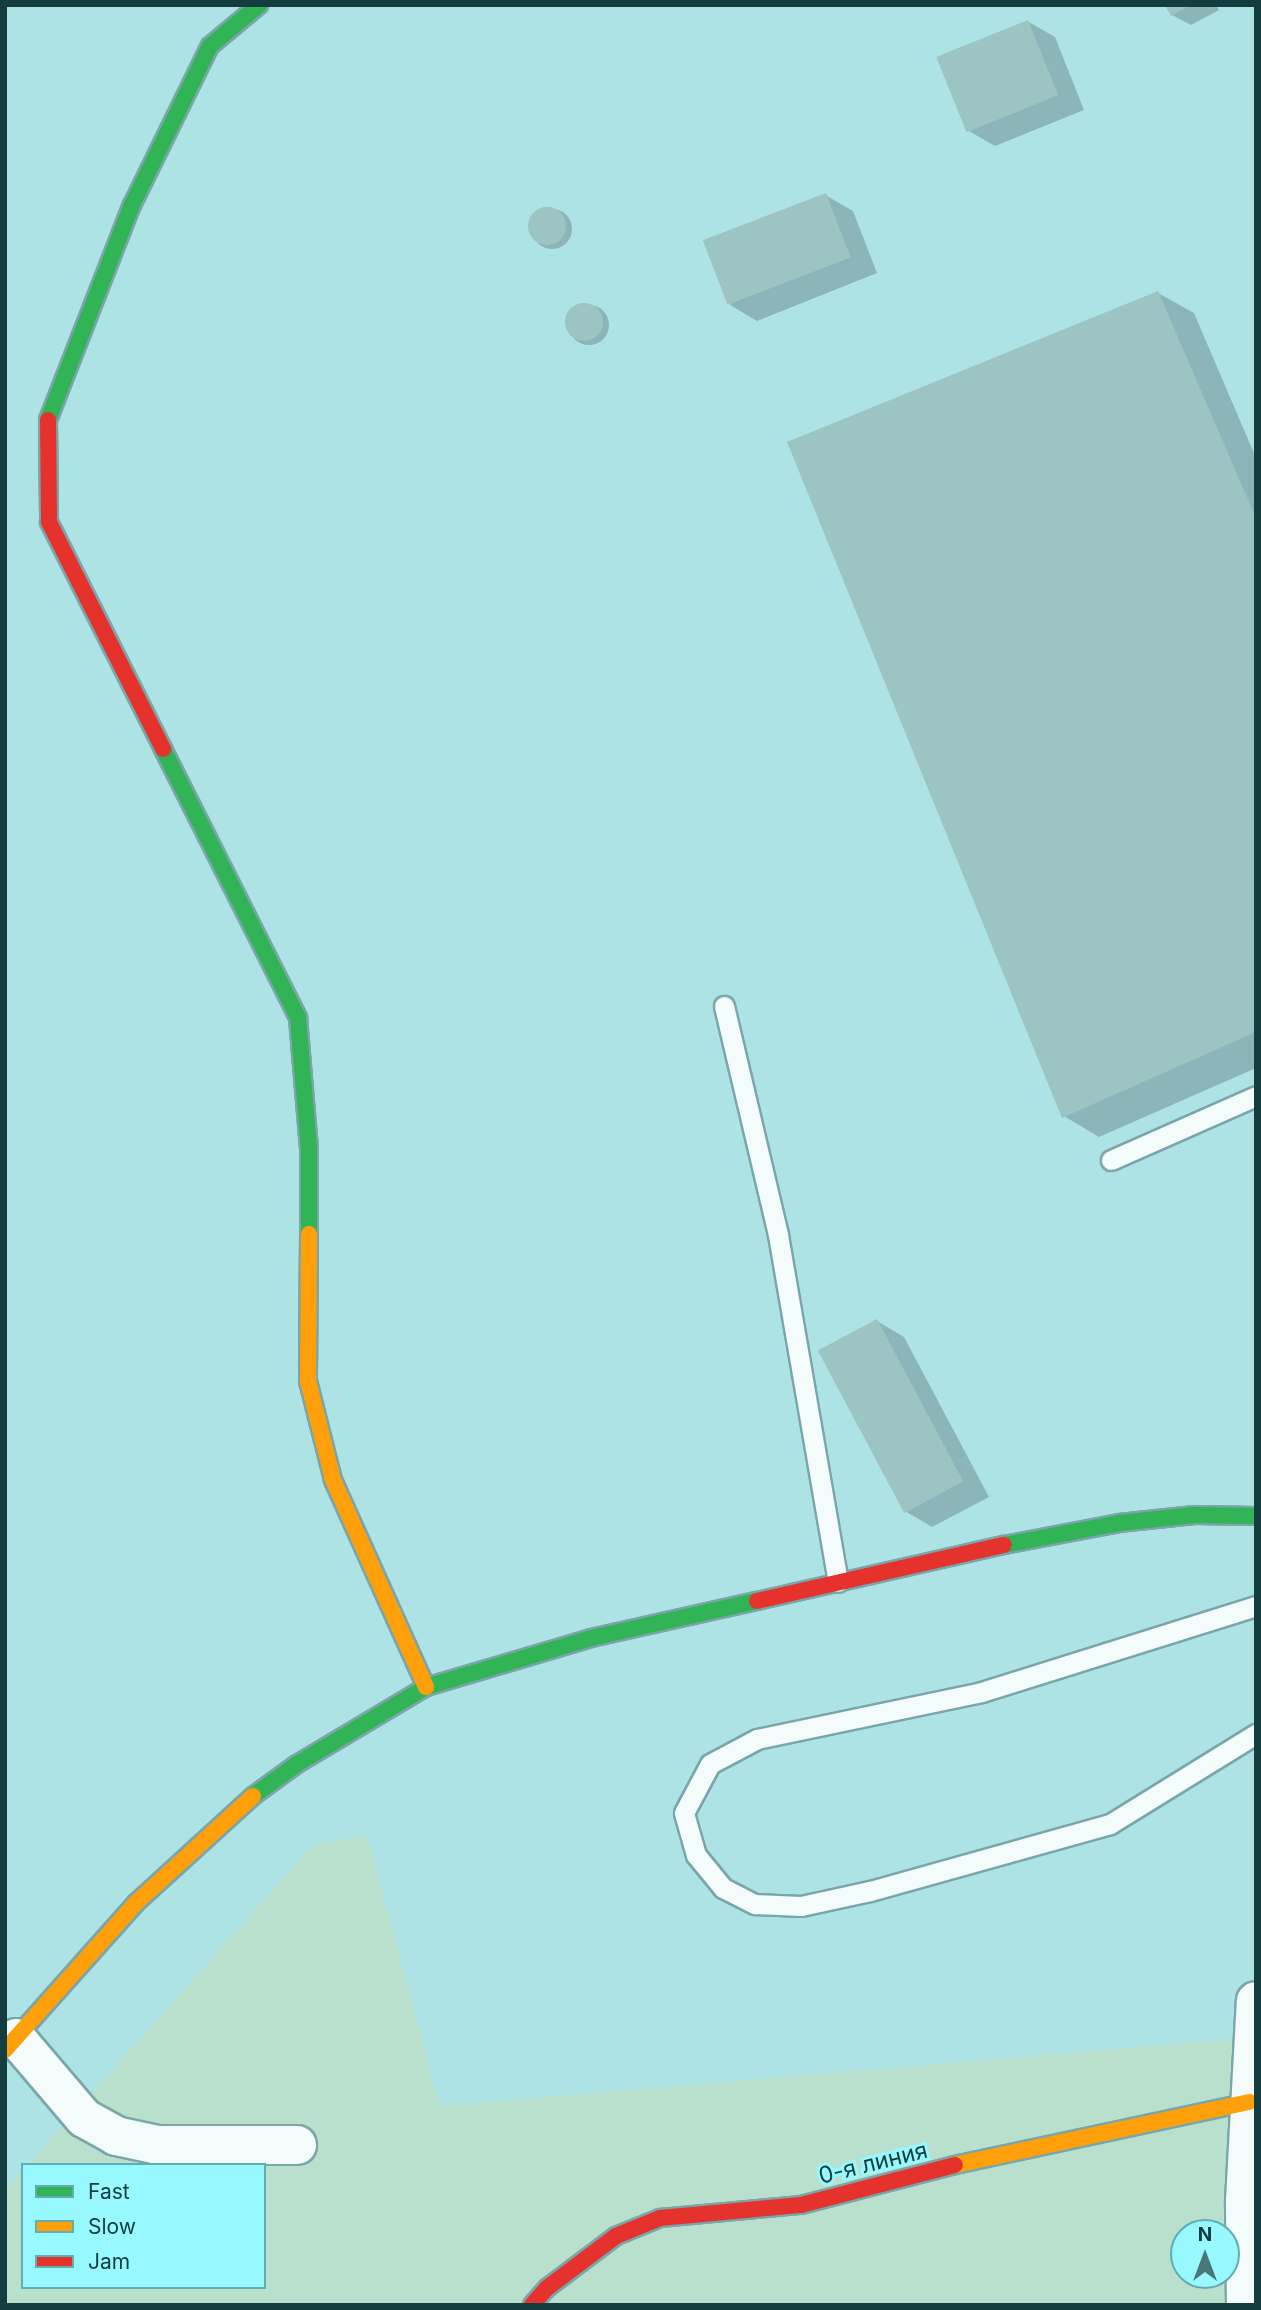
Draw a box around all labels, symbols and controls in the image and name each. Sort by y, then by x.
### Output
street label: 0-я линия [816,2136,930,2190]
legend [21,2163,266,2289]
text: Fast [88,2179,130,2204]
text: Slow [88,2214,136,2239]
north arrow [1170,2219,1240,2289]
text: N [1198,2223,1212,2246]
text: Jam [88,2249,130,2274]

